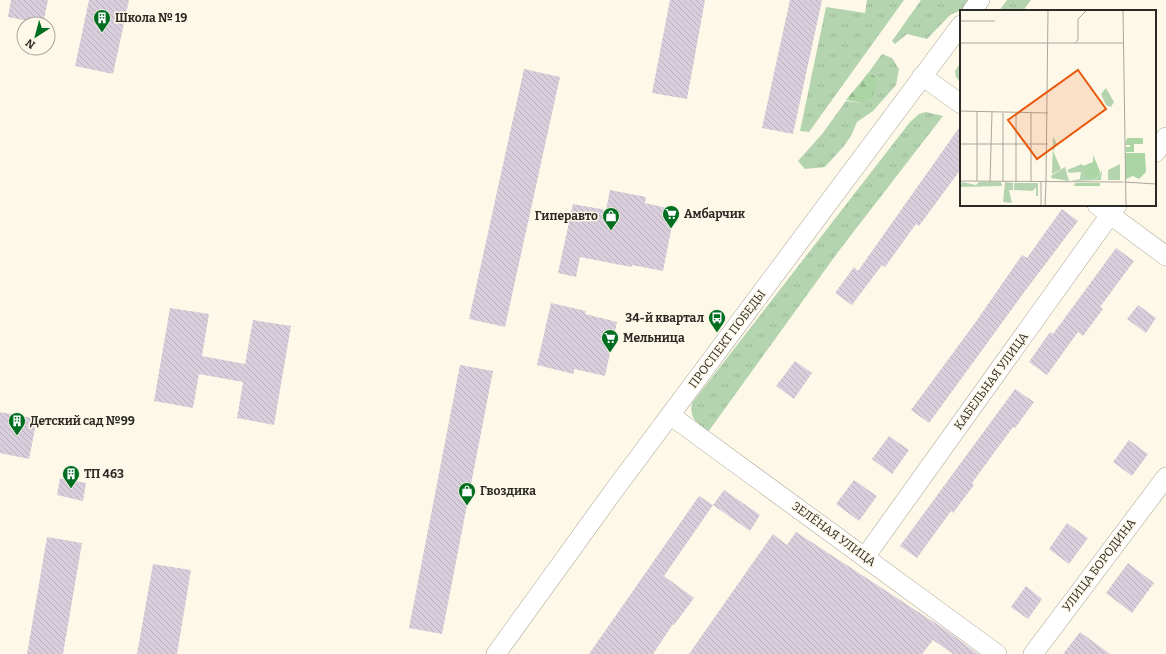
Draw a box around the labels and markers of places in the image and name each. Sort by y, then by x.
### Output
building icon: Школа № 19 [92,8,112,33]
place label: Школа № 19 [115,11,187,25]
supermarket icon: Амбарчик [661,204,681,229]
shop icon: Гиперавто [601,206,621,231]
place label: Амбарчик [684,207,746,221]
place label: Гиперавто [535,209,598,223]
bus stop icon: 34-й квартал [707,308,727,333]
place label: 34-й квартал [625,311,704,325]
supermarket icon: Мельница [600,328,620,353]
place label: Мельница [623,331,685,345]
building icon: Детский сад №99 [7,411,27,436]
place label: Детский сад №99 [30,414,135,428]
building icon: ТП 463 [61,464,81,489]
place label: ТП 463 [84,467,124,481]
shop icon: Гвоздика [457,481,477,506]
place label: Гвоздика [480,484,536,498]

